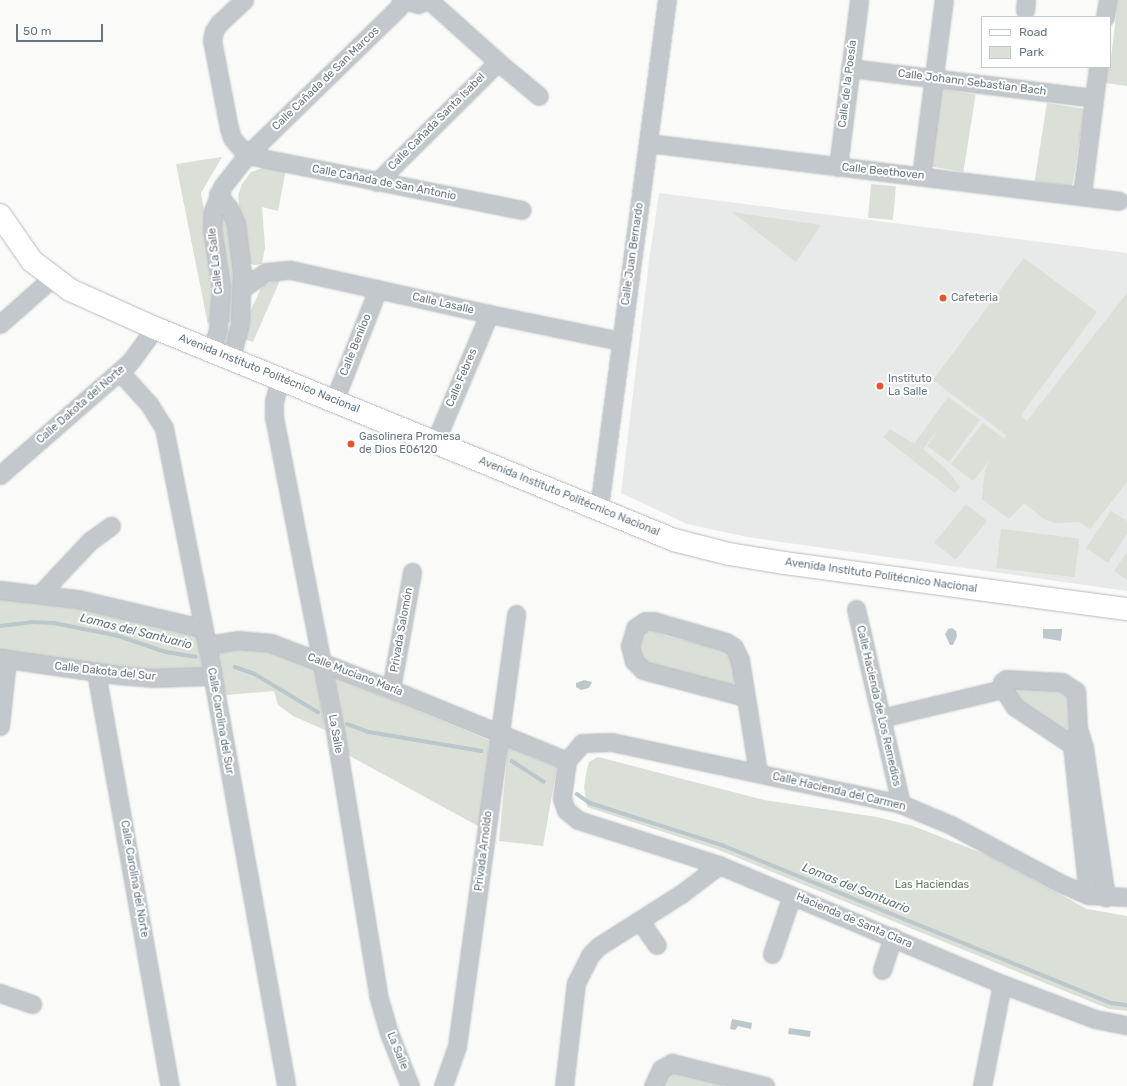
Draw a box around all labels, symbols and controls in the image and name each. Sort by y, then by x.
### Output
scale bar [18,16,105,42]
legend [981,16,1111,68]
text: 50 m [23,24,51,38]
street label: Calle Cañada de San Marcos [270,24,382,134]
text: Road [1019,25,1047,39]
street label: Calle de la Poesía [836,39,860,129]
text: Park [1019,45,1044,59]
street label: Calle Johann Sebastian Bach [897,67,1047,99]
street label: Calle Cañada Santa Isabel [386,71,488,173]
street label: Calle Beethoven [841,161,925,183]
street label: Calle Cañada de San Antonio [311,163,457,203]
street label: Calle Juan Bernardo [619,202,647,306]
street label: Calle La Salle [206,227,226,295]
street label: Calle Lasalle [411,290,475,318]
place label: Cafeteria [951,291,998,305]
marker: Cafeteria [938,293,948,303]
street label: Calle Beniloo [338,312,374,378]
street label: Avenida Instituto Politécnico Nacional [177,332,361,416]
street label: Calle Febres [444,347,480,409]
street label: Calle Dakota del Norte [34,363,128,447]
place label: Instituto La Salle [888,373,932,399]
marker: Instituto La Salle [875,381,885,391]
place label: Gasolinera Promesa de Dios E06120 [359,431,461,457]
marker: Gasolinera Promesa de Dios E06120 [346,439,356,449]
street label: Avenida Instituto Politécnico Nacional [477,455,661,539]
street label: Avenida Instituto Politécnico Nacional [784,556,978,596]
street label: Privada Salomón [388,587,416,673]
water label: Lomas del Santuario [79,611,193,653]
street label: Calle Hacienda de Los Remedios [853,624,903,788]
street label: Calle Muciano María [305,651,405,699]
street label: Calle Dakota del Sur [54,660,156,684]
street label: Calle Carolina del Sur [204,667,236,775]
street label: La Salle [325,713,345,755]
street label: Calle Hacienda del Carmen [771,770,907,814]
street label: Privada Arnoldo [472,810,496,892]
street label: Calle Carolina del Norte [117,819,151,939]
water label: Lomas del Santuario [800,861,912,917]
park label: Las Haciendas [895,878,969,892]
street label: Hacienda de Santa Clara [794,891,914,951]
street label: La Salle [384,1030,410,1072]

